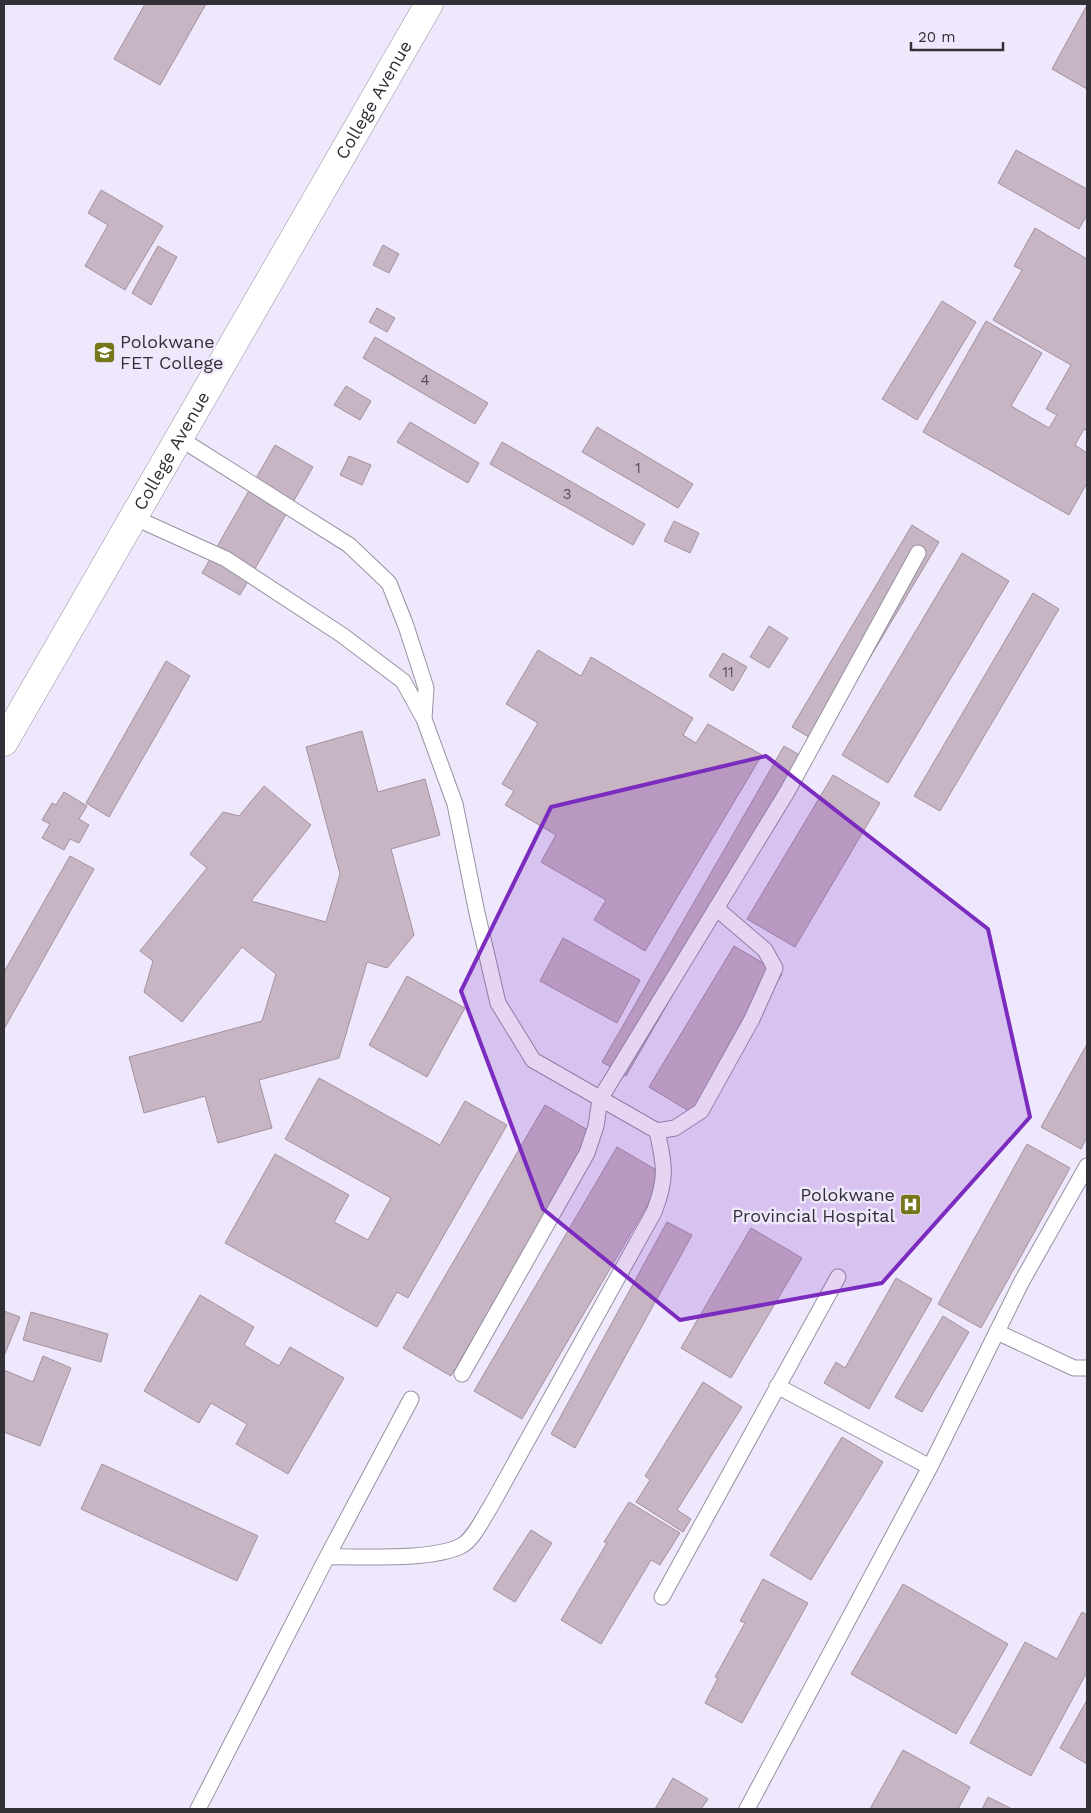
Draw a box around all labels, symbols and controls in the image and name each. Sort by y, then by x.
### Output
scale bar [911,20,1004,52]
text: 20 m [918,28,956,46]
street label: College Avenue [331,36,416,163]
place label: Polokwane FET College [120,331,224,373]
school or university icon: Polokwane FET College [92,340,116,364]
house number: 4 [420,371,430,389]
street label: College Avenue [129,387,214,514]
house number: 1 [635,459,641,477]
house number: 3 [563,485,571,503]
house number: 11 [722,663,734,681]
place label: Polokwane Provincial Hospital [732,1184,895,1226]
hospital icon: Polokwane Provincial Hospital [899,1193,923,1217]

